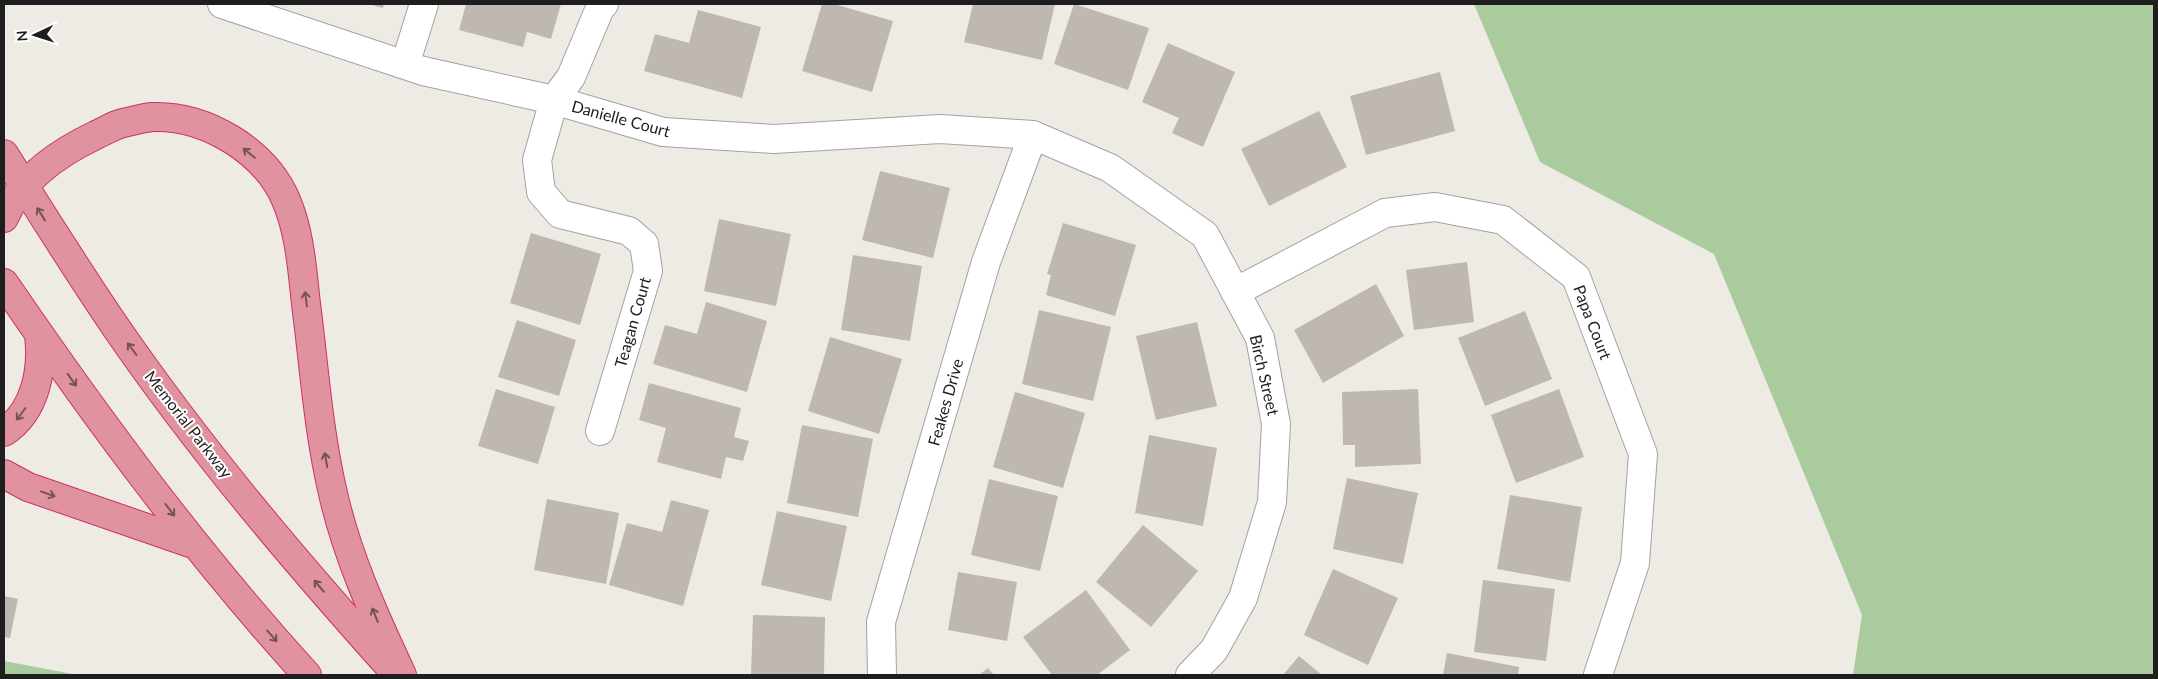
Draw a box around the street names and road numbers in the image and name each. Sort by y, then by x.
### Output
street label: Danielle Court [570,96,673,140]
street label: Teagan Court [610,274,654,369]
street label: Papa Court [1570,282,1616,362]
street label: Birch Street [1246,333,1284,417]
street label: Feakes Drive [923,356,967,448]
street label: Memorial Parkway [141,367,237,482]

